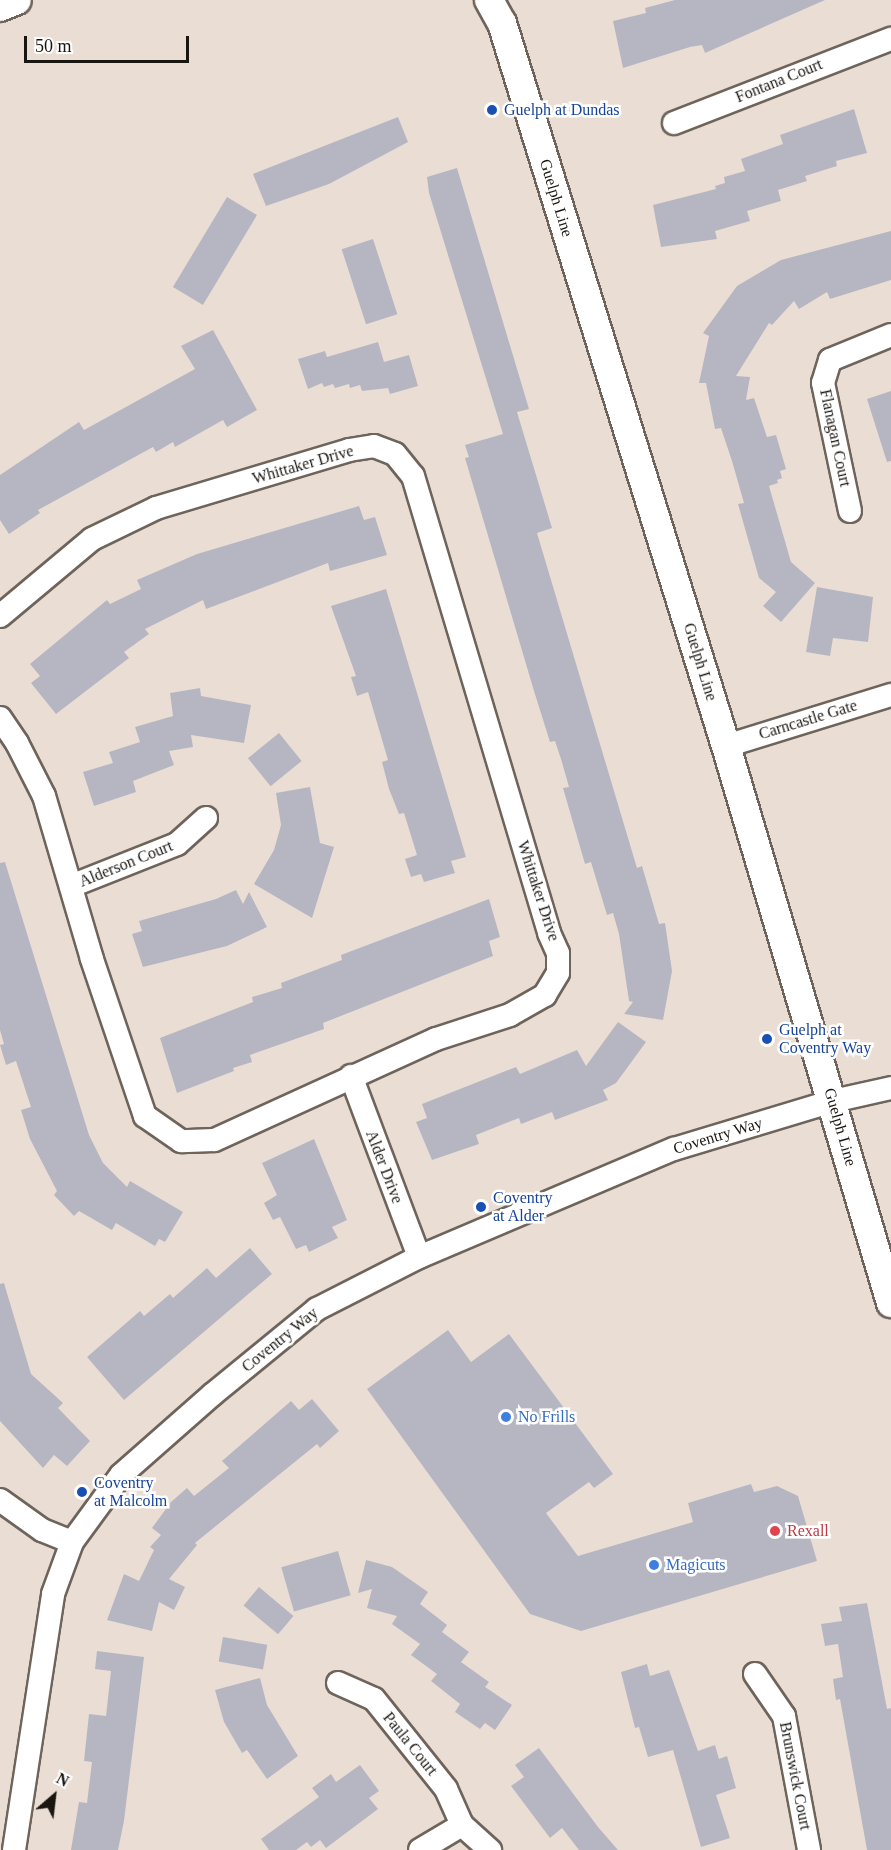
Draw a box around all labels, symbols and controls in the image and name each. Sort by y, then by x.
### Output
scale bar [27,24,192,62]
text: 50 m [35,36,72,56]
street label: Fontana Court [733,55,825,107]
place label: Guelph at Dundas [504,100,620,120]
marker: Guelph at Dundas [485,103,499,117]
street label: Guelph Line [535,157,577,239]
street label: Flanagan Court [815,388,855,488]
street label: Whittaker Drive [250,441,356,489]
street label: Guelph Line [679,621,721,703]
street label: Carncastle Gate [757,696,859,744]
street label: Alderson Court [76,837,176,891]
street label: Whittaker Drive [513,838,563,944]
place label: Guelph at Coventry Way [779,1020,871,1058]
marker: Guelph at Coventry Way [760,1032,774,1046]
street label: Guelph Line [820,1086,860,1168]
street label: Coventry Way [671,1113,765,1159]
street label: Alder Drive [361,1128,407,1206]
place label: Coventry at Alder [493,1188,553,1226]
marker: Coventry at Alder [474,1200,488,1214]
street label: Coventry Way [238,1303,322,1377]
place label: No Frills [518,1407,575,1427]
marker: No Frills [499,1410,513,1424]
place label: Coventry at Malcolm [94,1473,167,1511]
marker: Coventry at Malcolm [75,1485,89,1499]
place label: Rexall [787,1521,829,1541]
marker: Rexall [768,1524,782,1538]
place label: Magicuts [666,1555,726,1575]
marker: Magicuts [647,1558,661,1572]
street label: Paula Court [379,1708,441,1780]
street label: Brunswick Court [775,1720,815,1832]
north arrow [24,1766,84,1826]
text: N [54,1769,72,1790]

